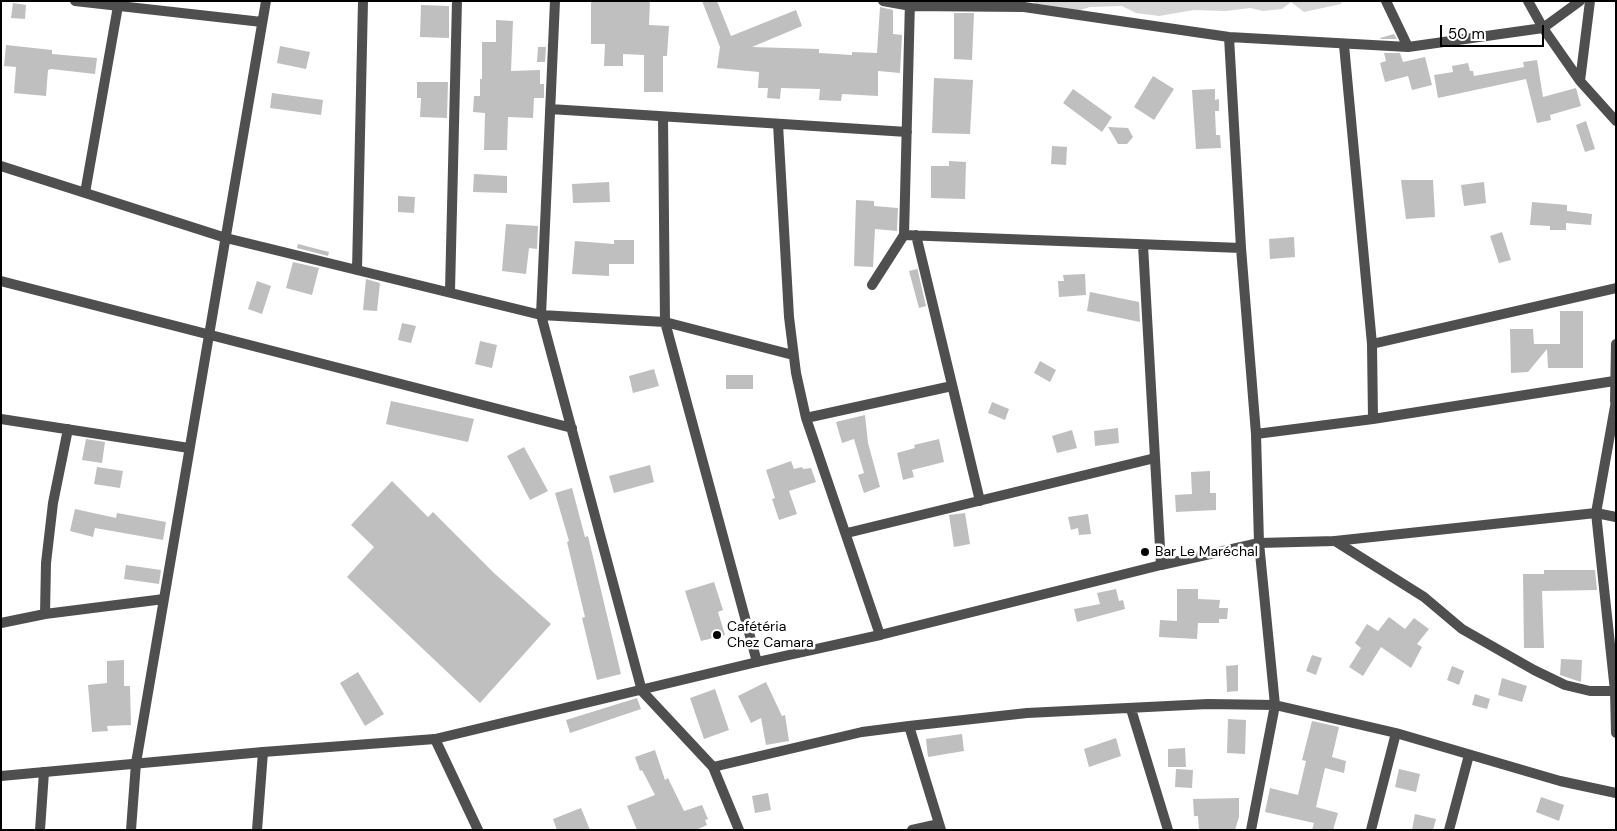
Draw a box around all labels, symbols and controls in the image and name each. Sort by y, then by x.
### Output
scale bar [1442,15,1546,47]
text: 50 m [1448,24,1485,44]
place label: Bar Le Maréchal [1155,544,1258,560]
marker: Bar Le Maréchal [1139,546,1151,558]
place label: Cafétéria Chez Camara [727,619,814,652]
marker: Cafétéria Chez Camara [711,629,723,641]

